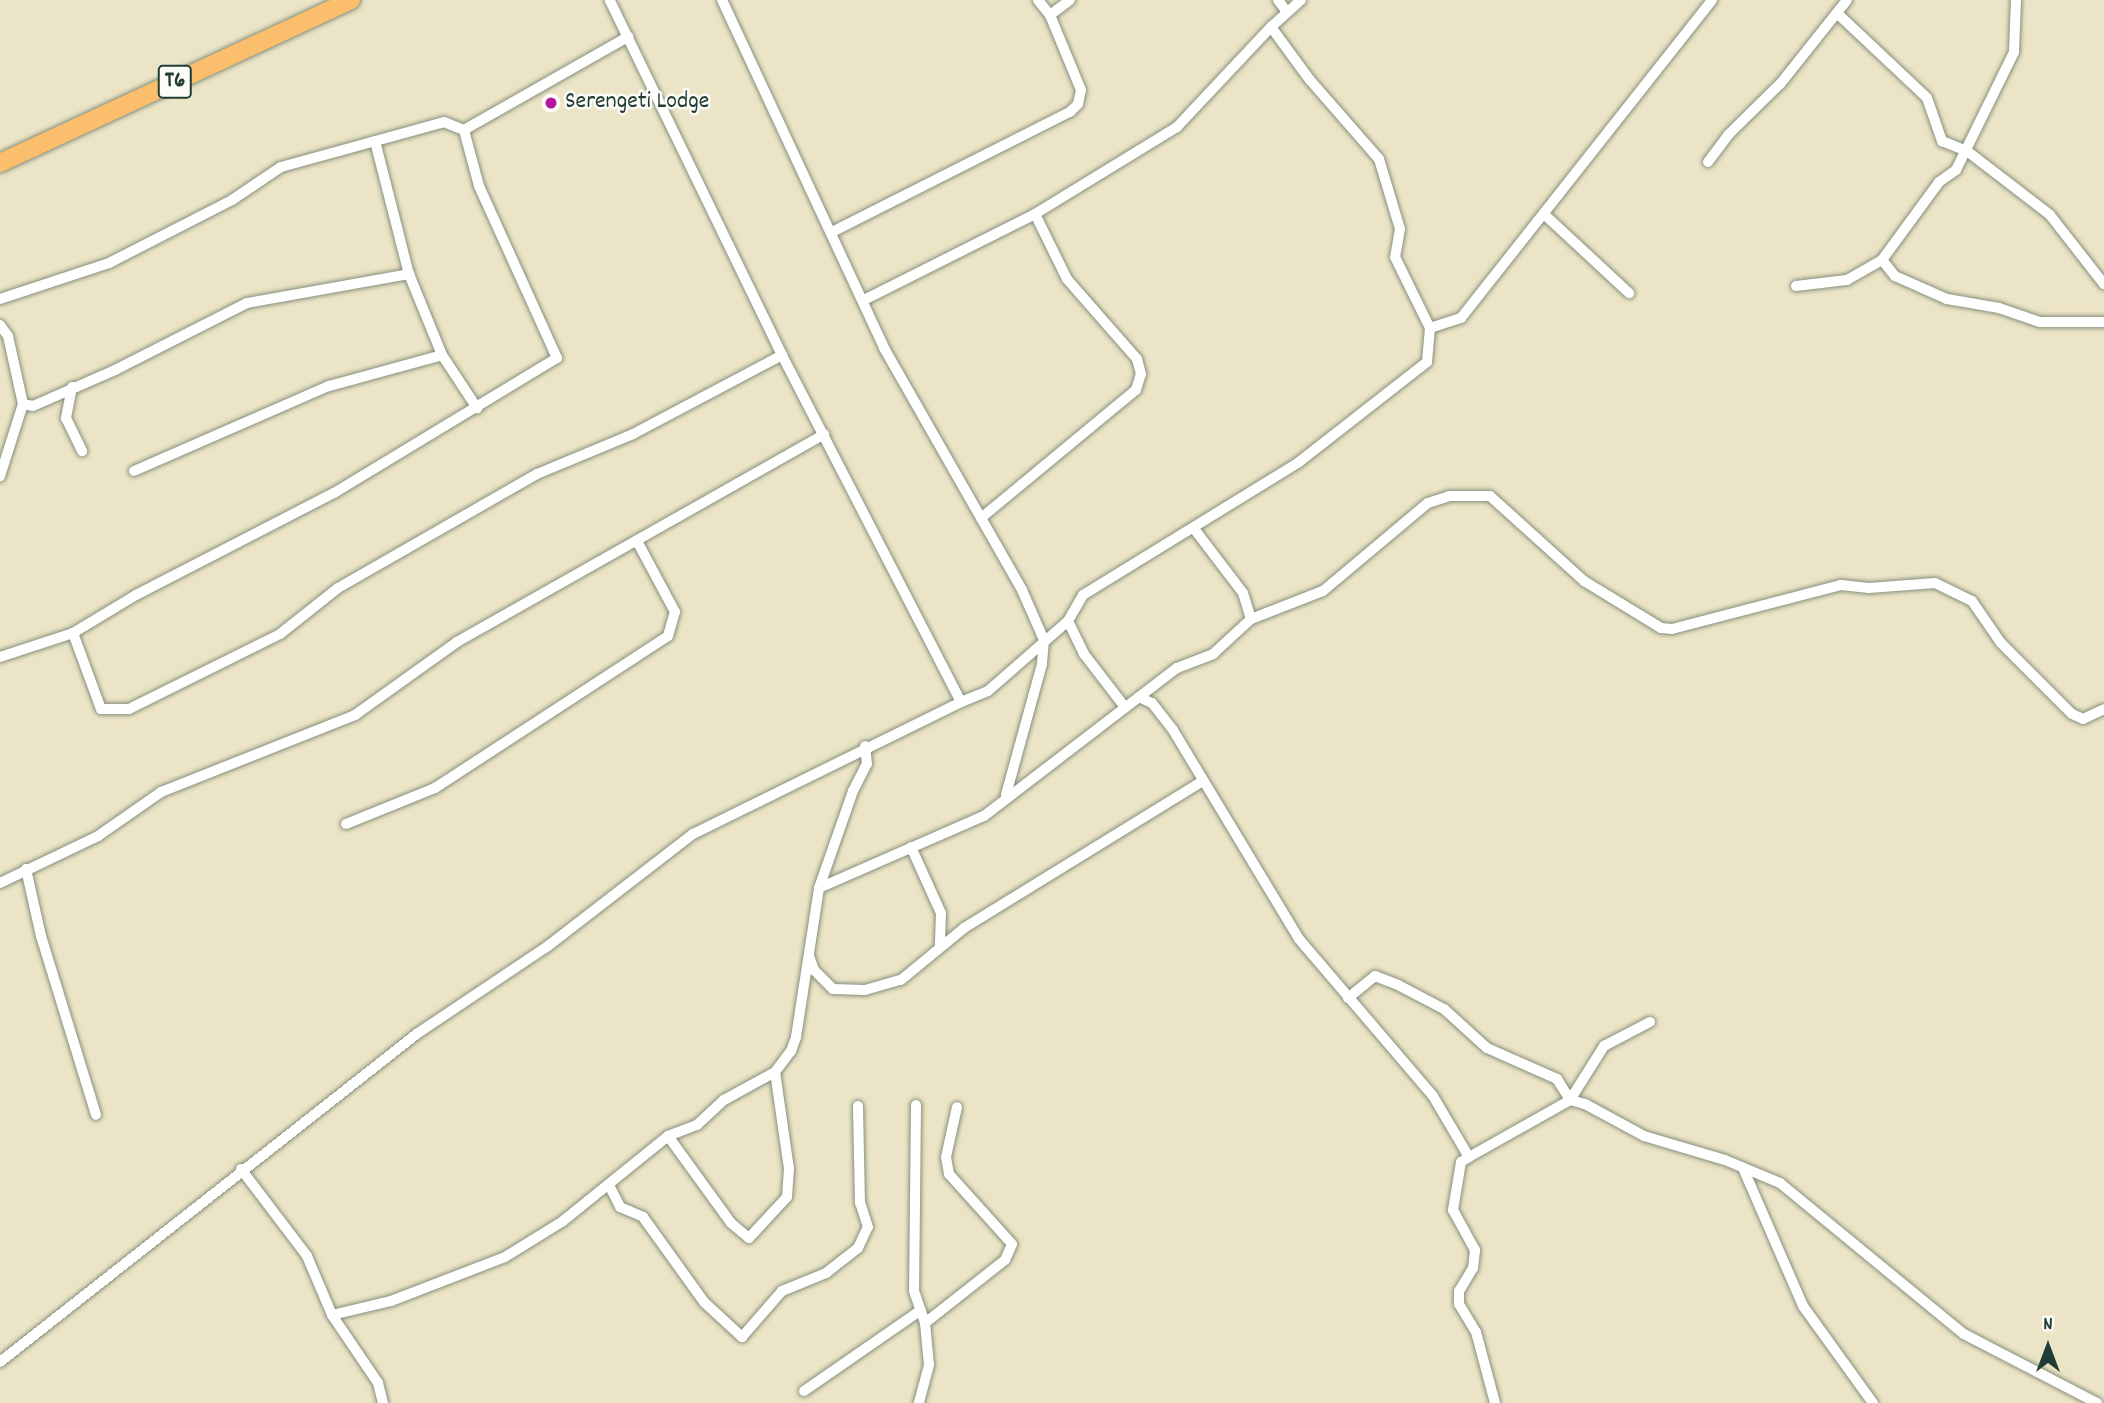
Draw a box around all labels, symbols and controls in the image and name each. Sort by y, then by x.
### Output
road number: T6 [158,62,192,102]
place label: Serengeti Lodge [565,89,709,117]
marker: Serengeti Lodge [543,95,559,111]
north arrow [2013,1312,2083,1382]
text: N [2043,1312,2053,1339]

